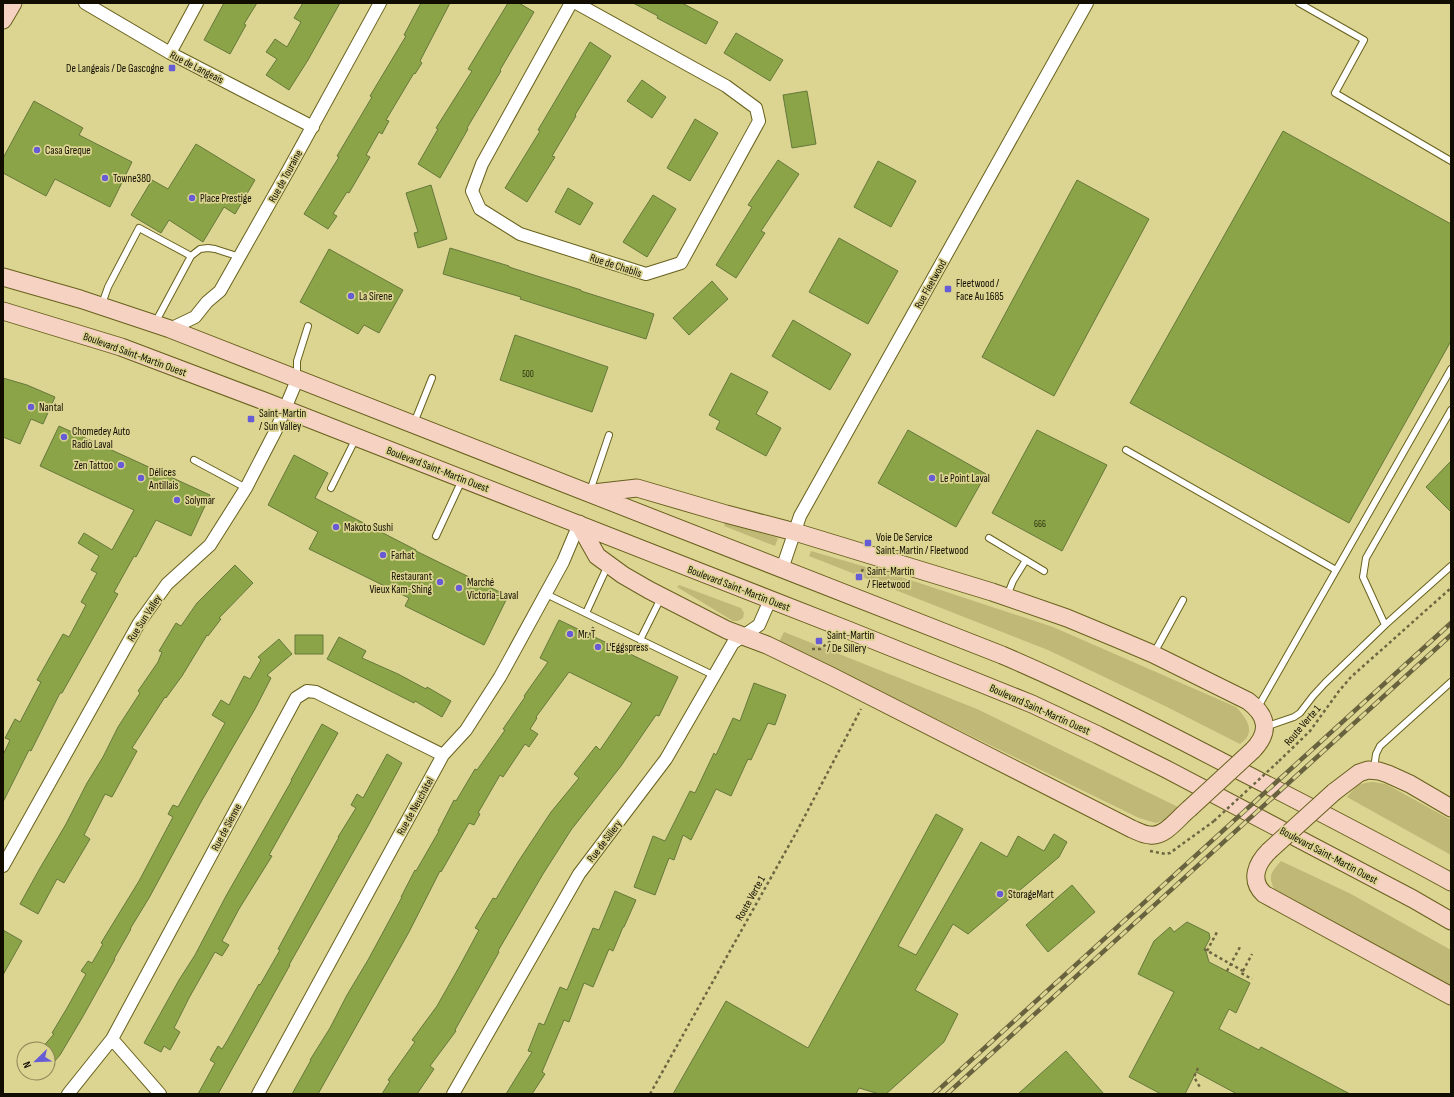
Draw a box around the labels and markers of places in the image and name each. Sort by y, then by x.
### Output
place label: De Langeais / De Gascogne [66,62,164,75]
marker: De Langeais / De Gascogne [167,63,177,73]
place label: Casa Greque [45,144,91,157]
marker: Casa Greque [32,145,42,155]
place label: Towne380 [113,172,151,185]
marker: Towne380 [100,173,110,183]
place label: Place Prestige [200,192,252,205]
marker: Place Prestige [187,193,197,203]
place label: Fleetwood / Face Au 1685 [956,277,1004,303]
marker: Fleetwood / Face Au 1685 [943,284,953,294]
place label: La Sirene [359,290,392,303]
marker: La Sirene [346,291,356,301]
place label: Nantal [39,401,63,414]
marker: Nantal [26,402,36,412]
place label: Saint-Martin / Sun Valley [259,407,307,433]
marker: Saint-Martin / Sun Valley [246,414,256,424]
place label: Chomedey Auto Radio Laval [72,425,131,451]
marker: Chomedey Auto Radio Laval [59,432,69,442]
place label: Zen Tattoo [74,459,113,472]
marker: Zen Tattoo [116,460,126,470]
place label: Délices Antillais [148,466,178,492]
place label: Le Point Laval [940,472,990,485]
marker: Délices Antillais [136,473,146,483]
marker: Le Point Laval [927,473,937,483]
place label: Solymar [185,494,215,507]
marker: Solymar [172,495,182,505]
place label: Makoto Sushi [344,521,393,534]
marker: Makoto Sushi [331,522,341,532]
place label: Voie De Service Saint-Martin / Fleetwood [876,531,969,557]
marker: Voie De Service Saint-Martin / Fleetwood [863,538,873,548]
place label: Farhat [391,549,415,562]
marker: Farhat [378,550,388,560]
place label: Saint-Martin / Fleetwood [867,565,915,591]
place label: Restaurant Vieux Kam-Shing [369,570,433,596]
marker: Saint-Martin / Fleetwood [854,572,864,582]
place label: Marché Victoria-Laval [467,576,518,602]
marker: Restaurant Vieux Kam-Shing [435,577,445,587]
marker: Marché Victoria-Laval [454,583,464,593]
place label: Mr. T [578,628,596,641]
marker: Mr. T [565,629,575,639]
place label: Saint-Martin / De Sillery [827,629,875,655]
marker: Saint-Martin / De Sillery [814,636,824,646]
place label: L'Eggspress [606,641,648,654]
marker: L'Eggspress [593,642,603,652]
place label: StorageMart [1008,888,1055,901]
marker: StorageMart [995,889,1005,899]

